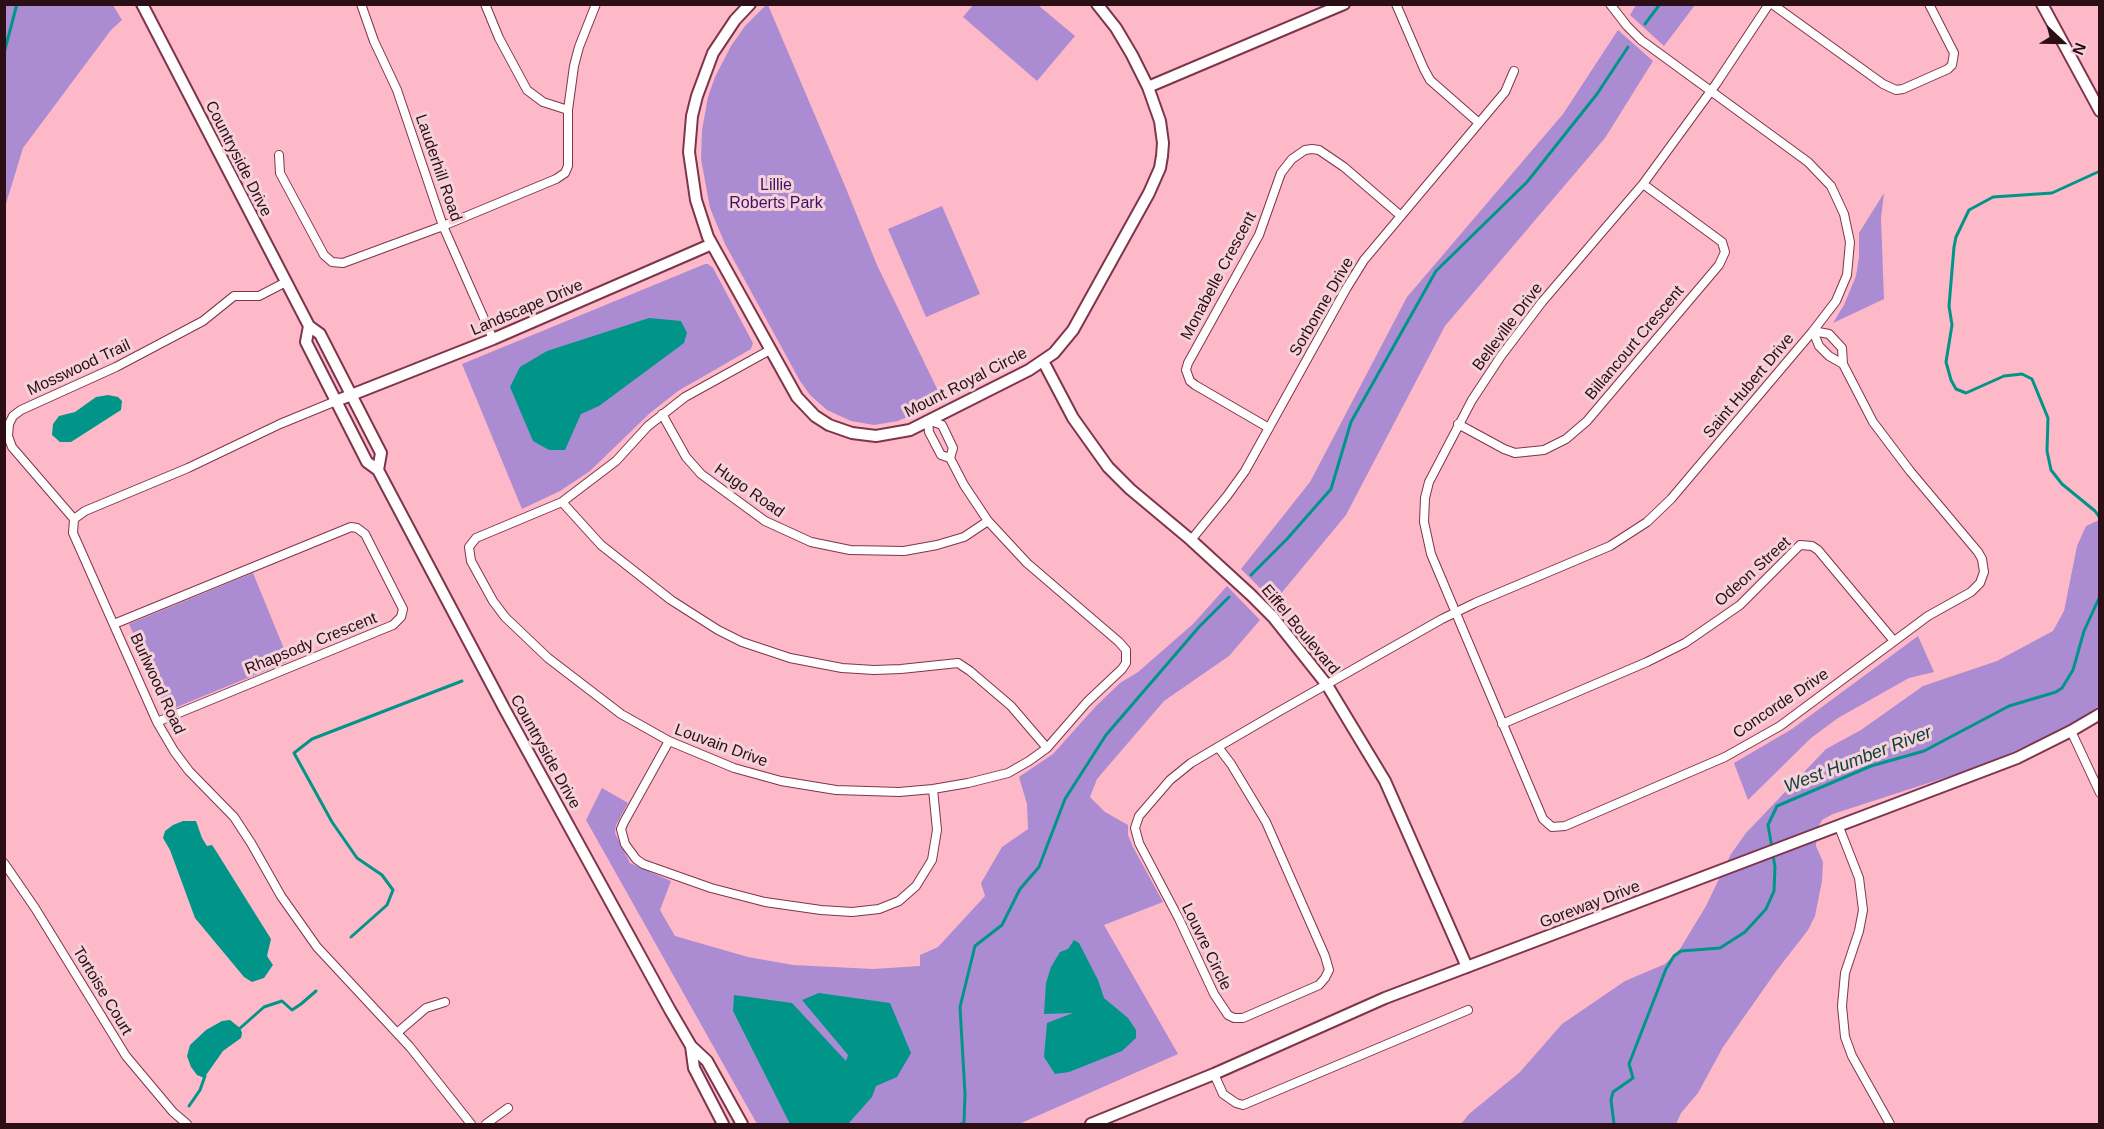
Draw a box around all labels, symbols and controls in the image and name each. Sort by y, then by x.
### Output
north arrow [2032,12,2092,72]
text: N [2069,40,2089,57]
street label: Countryside Drive [201,98,275,220]
street label: Lauderhill Road [411,112,465,224]
park label: Lillie Roberts Park [729,176,823,214]
street label: Monabelle Crescent [1177,209,1261,343]
street label: Sorbonne Drive [1286,254,1358,360]
street label: Landscape Drive [468,276,586,340]
street label: Belleville Drive [1469,279,1547,375]
street label: Billancourt Crescent [1582,282,1688,404]
street label: Saint Hubert Drive [1700,330,1798,442]
street label: Mosswood Trail [24,336,134,400]
street label: Mount Royal Circle [901,344,1031,422]
street label: Hugo Road [710,460,788,522]
street label: Odeon Street [1711,533,1795,611]
street label: Eiffel Boulevard [1257,581,1343,679]
street label: Rhapsody Crescent [242,609,380,679]
street label: Burlwood Road [125,630,189,738]
street label: Concorde Drive [1730,665,1832,743]
street label: Countryside Drive [506,692,584,812]
street label: Louvain Drive [672,720,770,772]
water label: West Humber River [1781,722,1935,798]
street label: Goreway Drive [1537,877,1643,933]
street label: Louvre Circle [1177,900,1235,994]
street label: Tortoise Court [68,943,136,1039]

